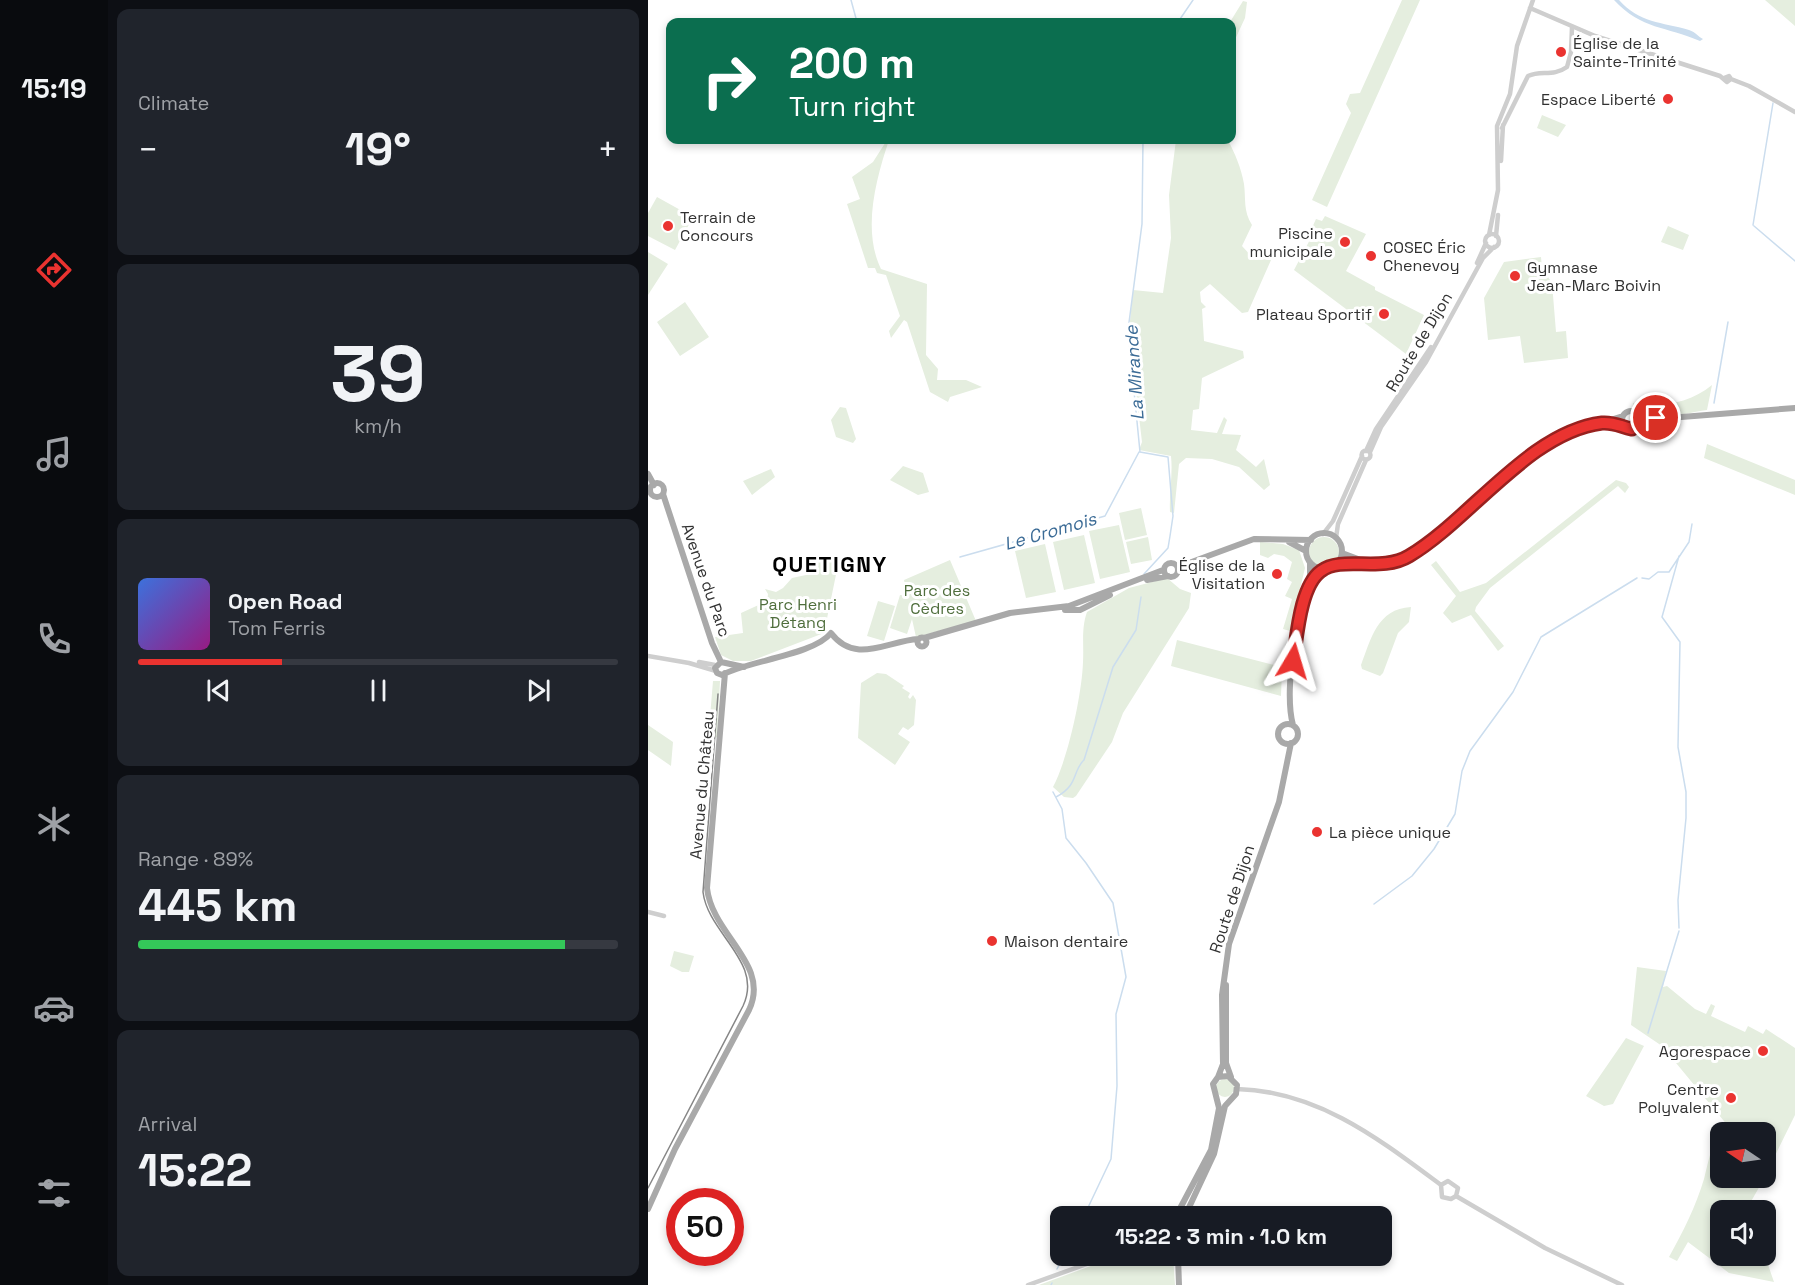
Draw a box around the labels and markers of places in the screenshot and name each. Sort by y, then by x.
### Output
place label: Église de la Sainte-Trinité [1573,33,1676,72]
marker: Église de la Sainte-Trinité [1554,45,1568,59]
place label: Espace Liberté [1541,89,1656,110]
marker: Espace Liberté [1661,92,1675,106]
place label: Terrain de Concours [680,207,756,246]
marker: Terrain de Concours [661,219,675,233]
place label: Piscine municipale [1249,223,1333,262]
marker: Piscine municipale [1338,235,1352,249]
place label: COSEC Éric Chenevoy [1383,237,1466,276]
marker: COSEC Éric Chenevoy [1364,249,1378,263]
place label: Gymnase Jean-Marc Boivin [1527,257,1661,296]
marker: Gymnase Jean-Marc Boivin [1508,269,1522,283]
place label: Plateau Sportif [1256,304,1372,325]
marker: Plateau Sportif [1377,307,1391,321]
pin [1630,392,1681,443]
place label: Église de la Visitation [1179,555,1265,594]
marker: Église de la Visitation [1270,567,1284,581]
place label: La pièce unique [1329,822,1451,843]
marker: La pièce unique [1310,825,1324,839]
place label: Maison dentaire [1004,931,1128,952]
marker: Maison dentaire [985,934,999,948]
place label: Agorespace [1659,1041,1751,1062]
marker: Agorespace [1756,1044,1770,1058]
place label: Centre Polyvalent [1638,1079,1719,1118]
marker: Centre Polyvalent [1724,1091,1738,1105]

